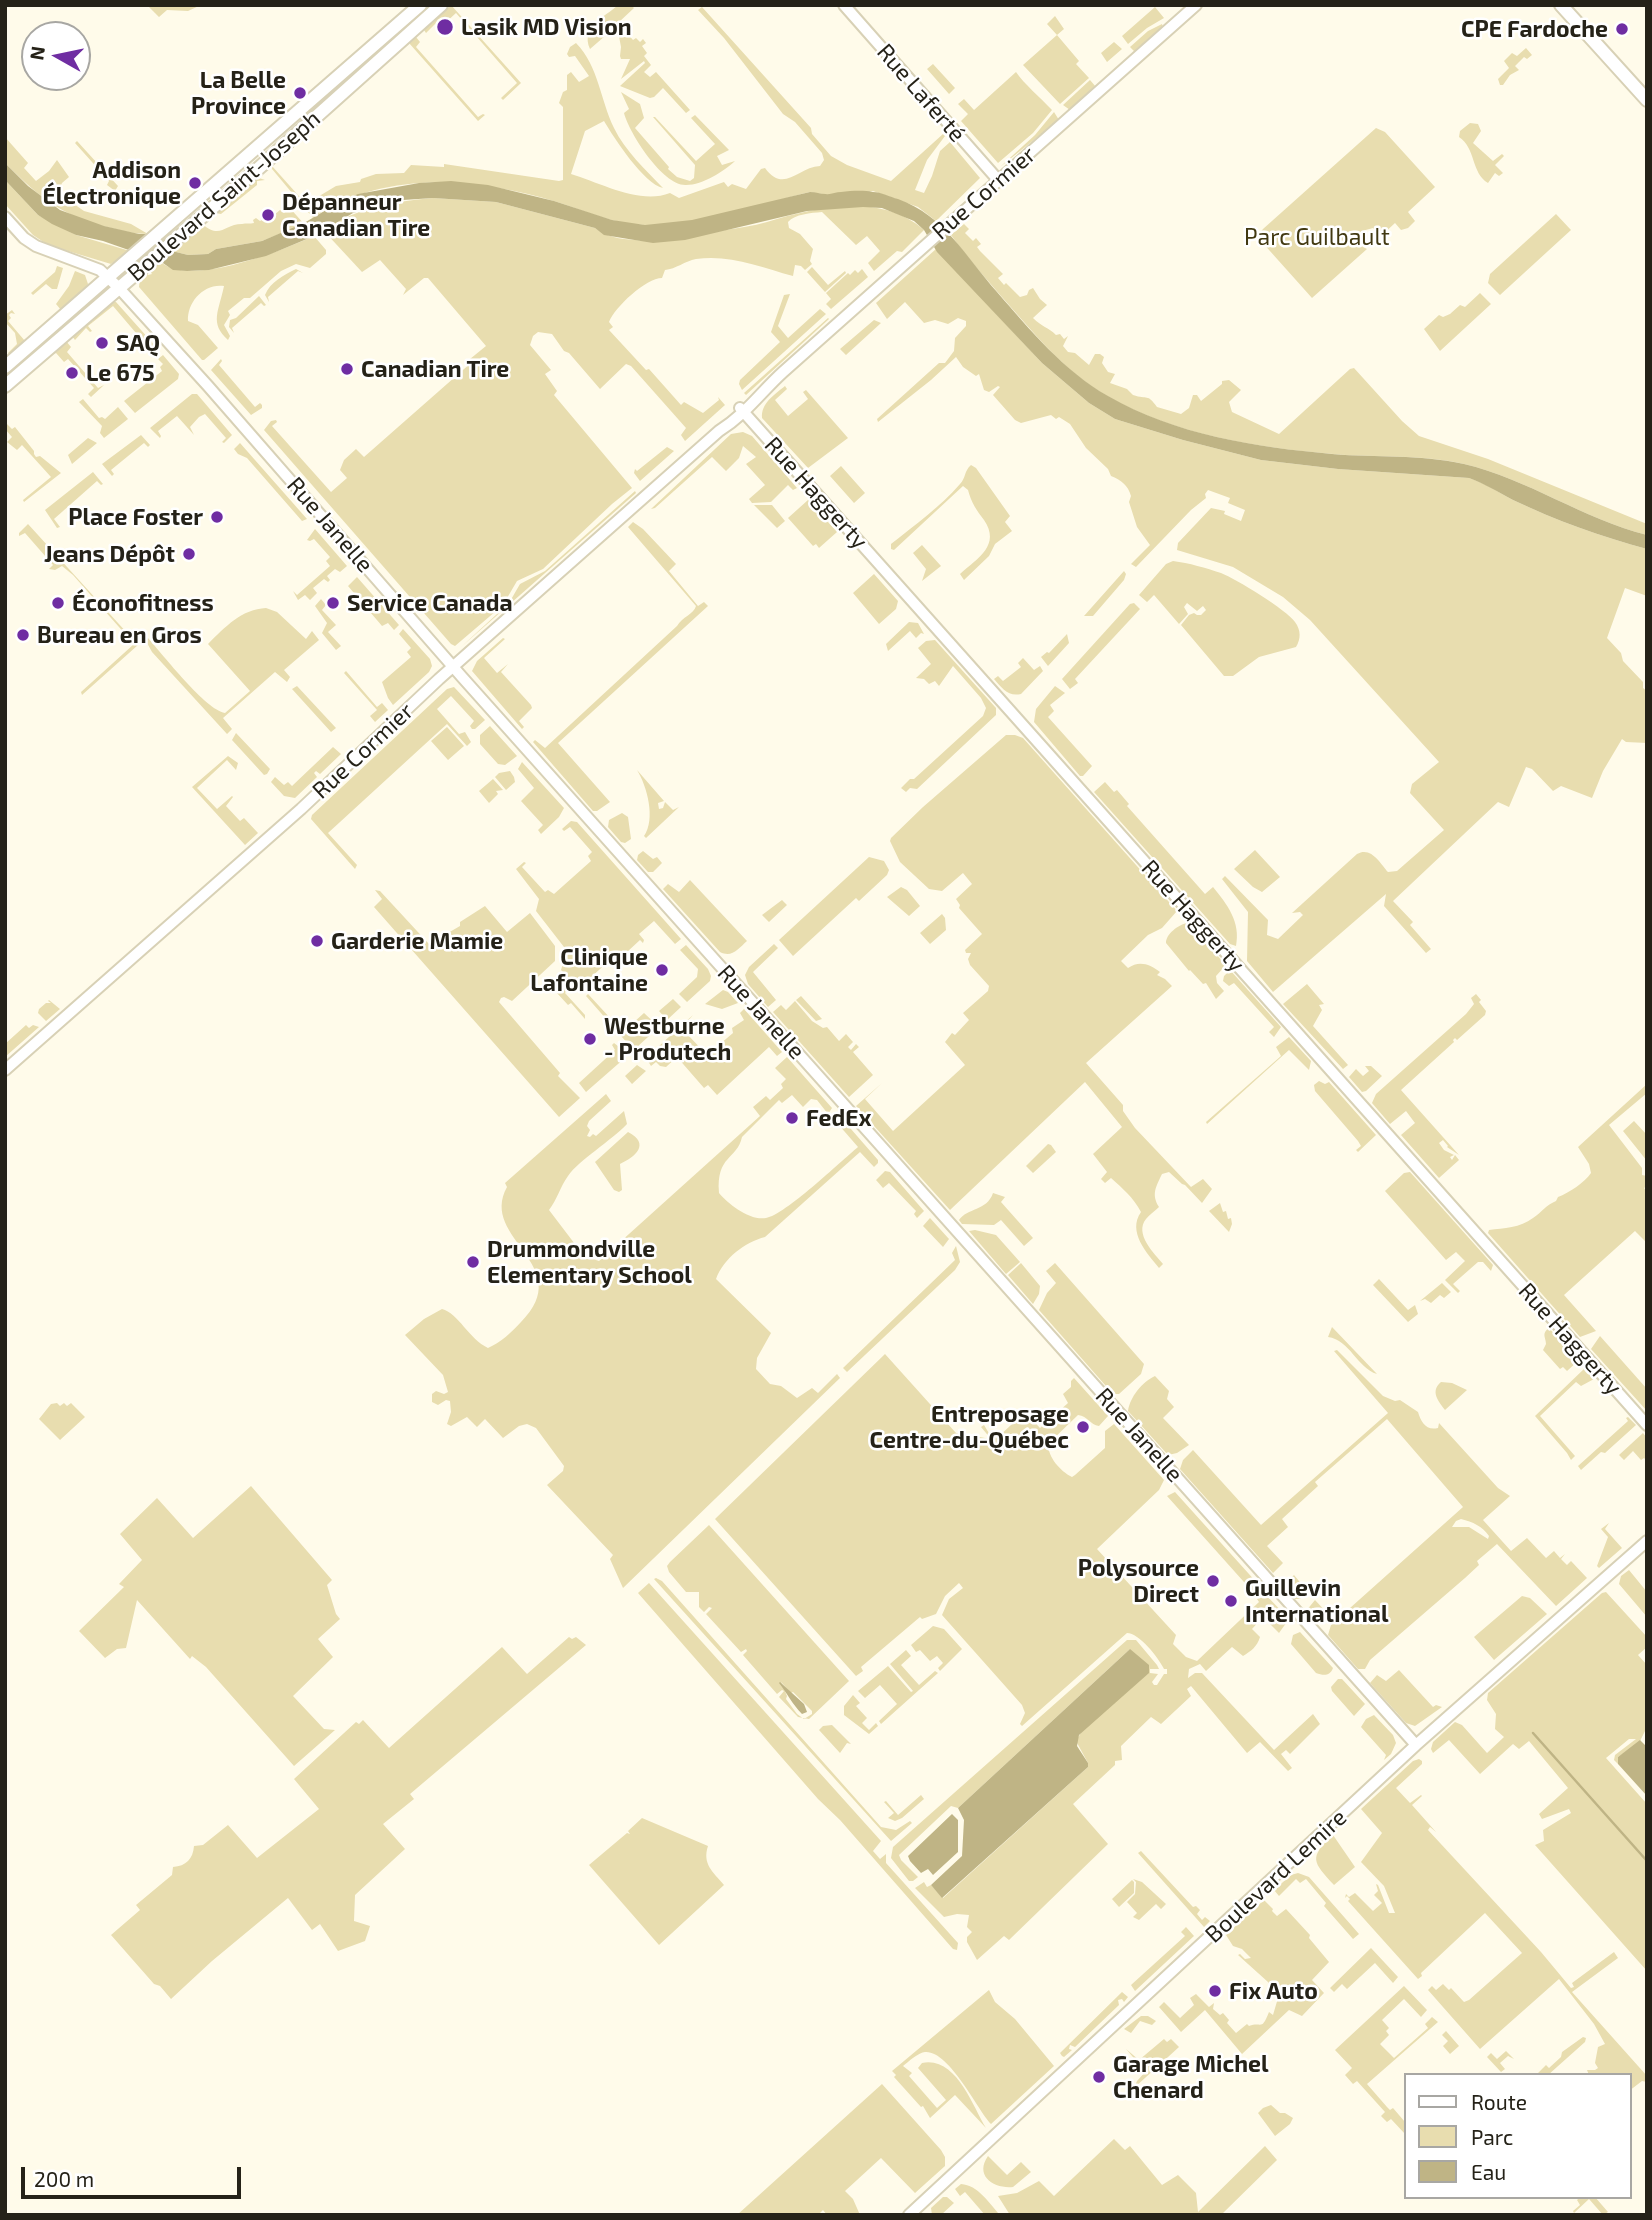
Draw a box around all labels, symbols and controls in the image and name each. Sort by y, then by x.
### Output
place label: Lasik MD Vision [461,13,632,41]
place label: CPE Fardoche [1461,15,1608,43]
marker: Lasik MD Vision [435,17,455,37]
north arrow [21,21,91,91]
marker: CPE Fardoche [1614,21,1630,37]
street label: Rue Laferté [871,38,971,148]
text: N [24,44,49,62]
place label: La Belle Province [191,66,286,120]
marker: La Belle Province [292,85,308,101]
street label: Boulevard Saint-Joseph [122,105,326,287]
street label: Rue Cormier [927,141,1041,245]
place label: Addison Électronique [42,156,181,210]
marker: Addison Électronique [187,175,203,191]
place label: Dépanneur Canadian Tire [282,188,430,242]
marker: Dépanneur Canadian Tire [260,207,276,223]
park label: Parc Guilbault [1244,223,1390,251]
place label: SAQ [116,329,160,357]
marker: SAQ [94,335,110,351]
place label: Canadian Tire [361,355,509,383]
place label: Le 675 [86,359,155,387]
marker: Canadian Tire [339,361,355,377]
marker: Le 675 [64,365,80,381]
street label: Rue Haggerty [759,431,873,555]
street label: Rue Janelle [281,472,379,578]
place label: Place Foster [68,503,203,531]
marker: Place Foster [209,509,225,525]
place label: Jeans Dépôt [44,540,175,568]
marker: Jeans Dépôt [181,546,197,562]
place label: Éconofitness [72,589,214,617]
place label: Service Canada [347,589,513,617]
marker: Éconofitness [50,595,66,611]
marker: Service Canada [325,595,341,611]
place label: Bureau en Gros [37,621,202,649]
marker: Bureau en Gros [15,627,31,643]
street label: Rue Cormier [307,697,419,805]
street label: Rue Haggerty [1136,854,1250,978]
place label: Garderie Mamie [331,927,503,955]
marker: Garderie Mamie [309,933,325,949]
place label: Clinique Lafontaine [530,943,648,997]
street label: Rue Janelle [712,959,810,1065]
marker: Clinique Lafontaine [654,962,670,978]
place label: Westburne - Produtech [604,1012,731,1066]
marker: Westburne - Produtech [582,1031,598,1047]
place label: FedEx [806,1104,871,1132]
marker: FedEx [784,1110,800,1126]
place label: Drummondville Elementary School [487,1235,692,1289]
marker: Drummondville Elementary School [465,1254,481,1270]
street label: Rue Haggerty [1513,1277,1627,1401]
street label: Rue Janelle [1090,1382,1188,1488]
place label: Entreposage Centre-du-Québec [869,1400,1069,1454]
marker: Entreposage Centre-du-Québec [1075,1419,1091,1435]
place label: Polysource Direct [1078,1554,1199,1608]
marker: Polysource Direct [1205,1573,1221,1589]
place label: Guillevin International [1245,1574,1389,1628]
marker: Guillevin International [1223,1593,1239,1609]
street label: Boulevard Lemire [1200,1804,1352,1948]
place label: Fix Auto [1229,1977,1318,2005]
marker: Fix Auto [1207,1983,1223,1999]
place label: Garage Michel Chenard [1113,2050,1268,2104]
marker: Garage Michel Chenard [1091,2069,1107,2085]
legend [1404,2073,1631,2199]
text: Route [1471,2089,1527,2114]
text: Parc [1471,2124,1513,2149]
scale bar [24,2154,245,2198]
text: Eau [1471,2159,1506,2184]
text: 200 m [34,2166,94,2191]

